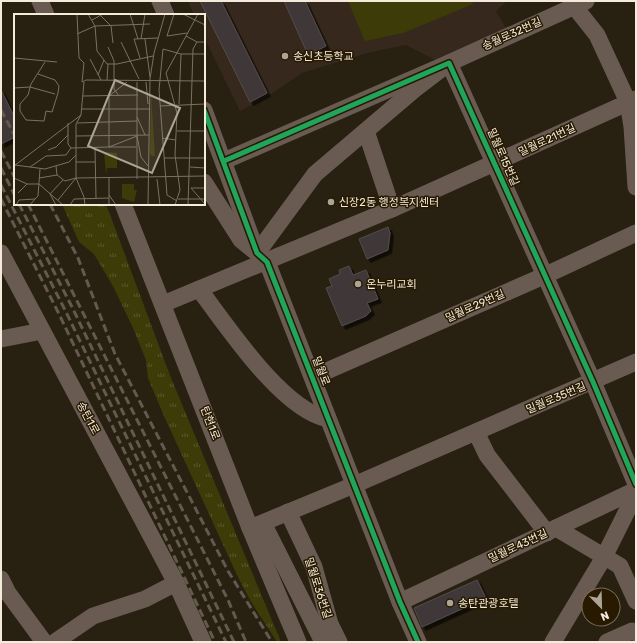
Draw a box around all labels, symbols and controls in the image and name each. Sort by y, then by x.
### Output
inset map [14,14,205,205]
street label: 송월로32번길 [480,15,544,53]
place label: 송신초등학교 [293,50,354,63]
marker: 송신초등학교 [280,51,290,61]
street label: 밀월로21번길 [516,121,578,159]
street label: 밀월로15번길 [484,126,522,188]
place label: 신장2동 행정복지센터 [339,196,439,209]
marker: 신장2동 행정복지센터 [326,197,336,207]
place label: 온누리교회 [366,278,417,291]
marker: 온누리교회 [353,279,363,289]
street label: 밀월로29번길 [443,287,507,325]
street label: 밀월로 [309,354,333,388]
street label: 밀월로35번길 [524,380,588,416]
street label: 송탄1로 [74,399,102,437]
street label: 탄현1로 [198,404,222,442]
street label: 밀월로43번길 [486,527,550,565]
street label: 밀월로36번길 [302,556,334,620]
north arrow [581,587,621,627]
place label: 송탄관광호텔 [458,597,519,610]
marker: 송탄관광호텔 [445,598,455,608]
text: N [598,608,611,623]

